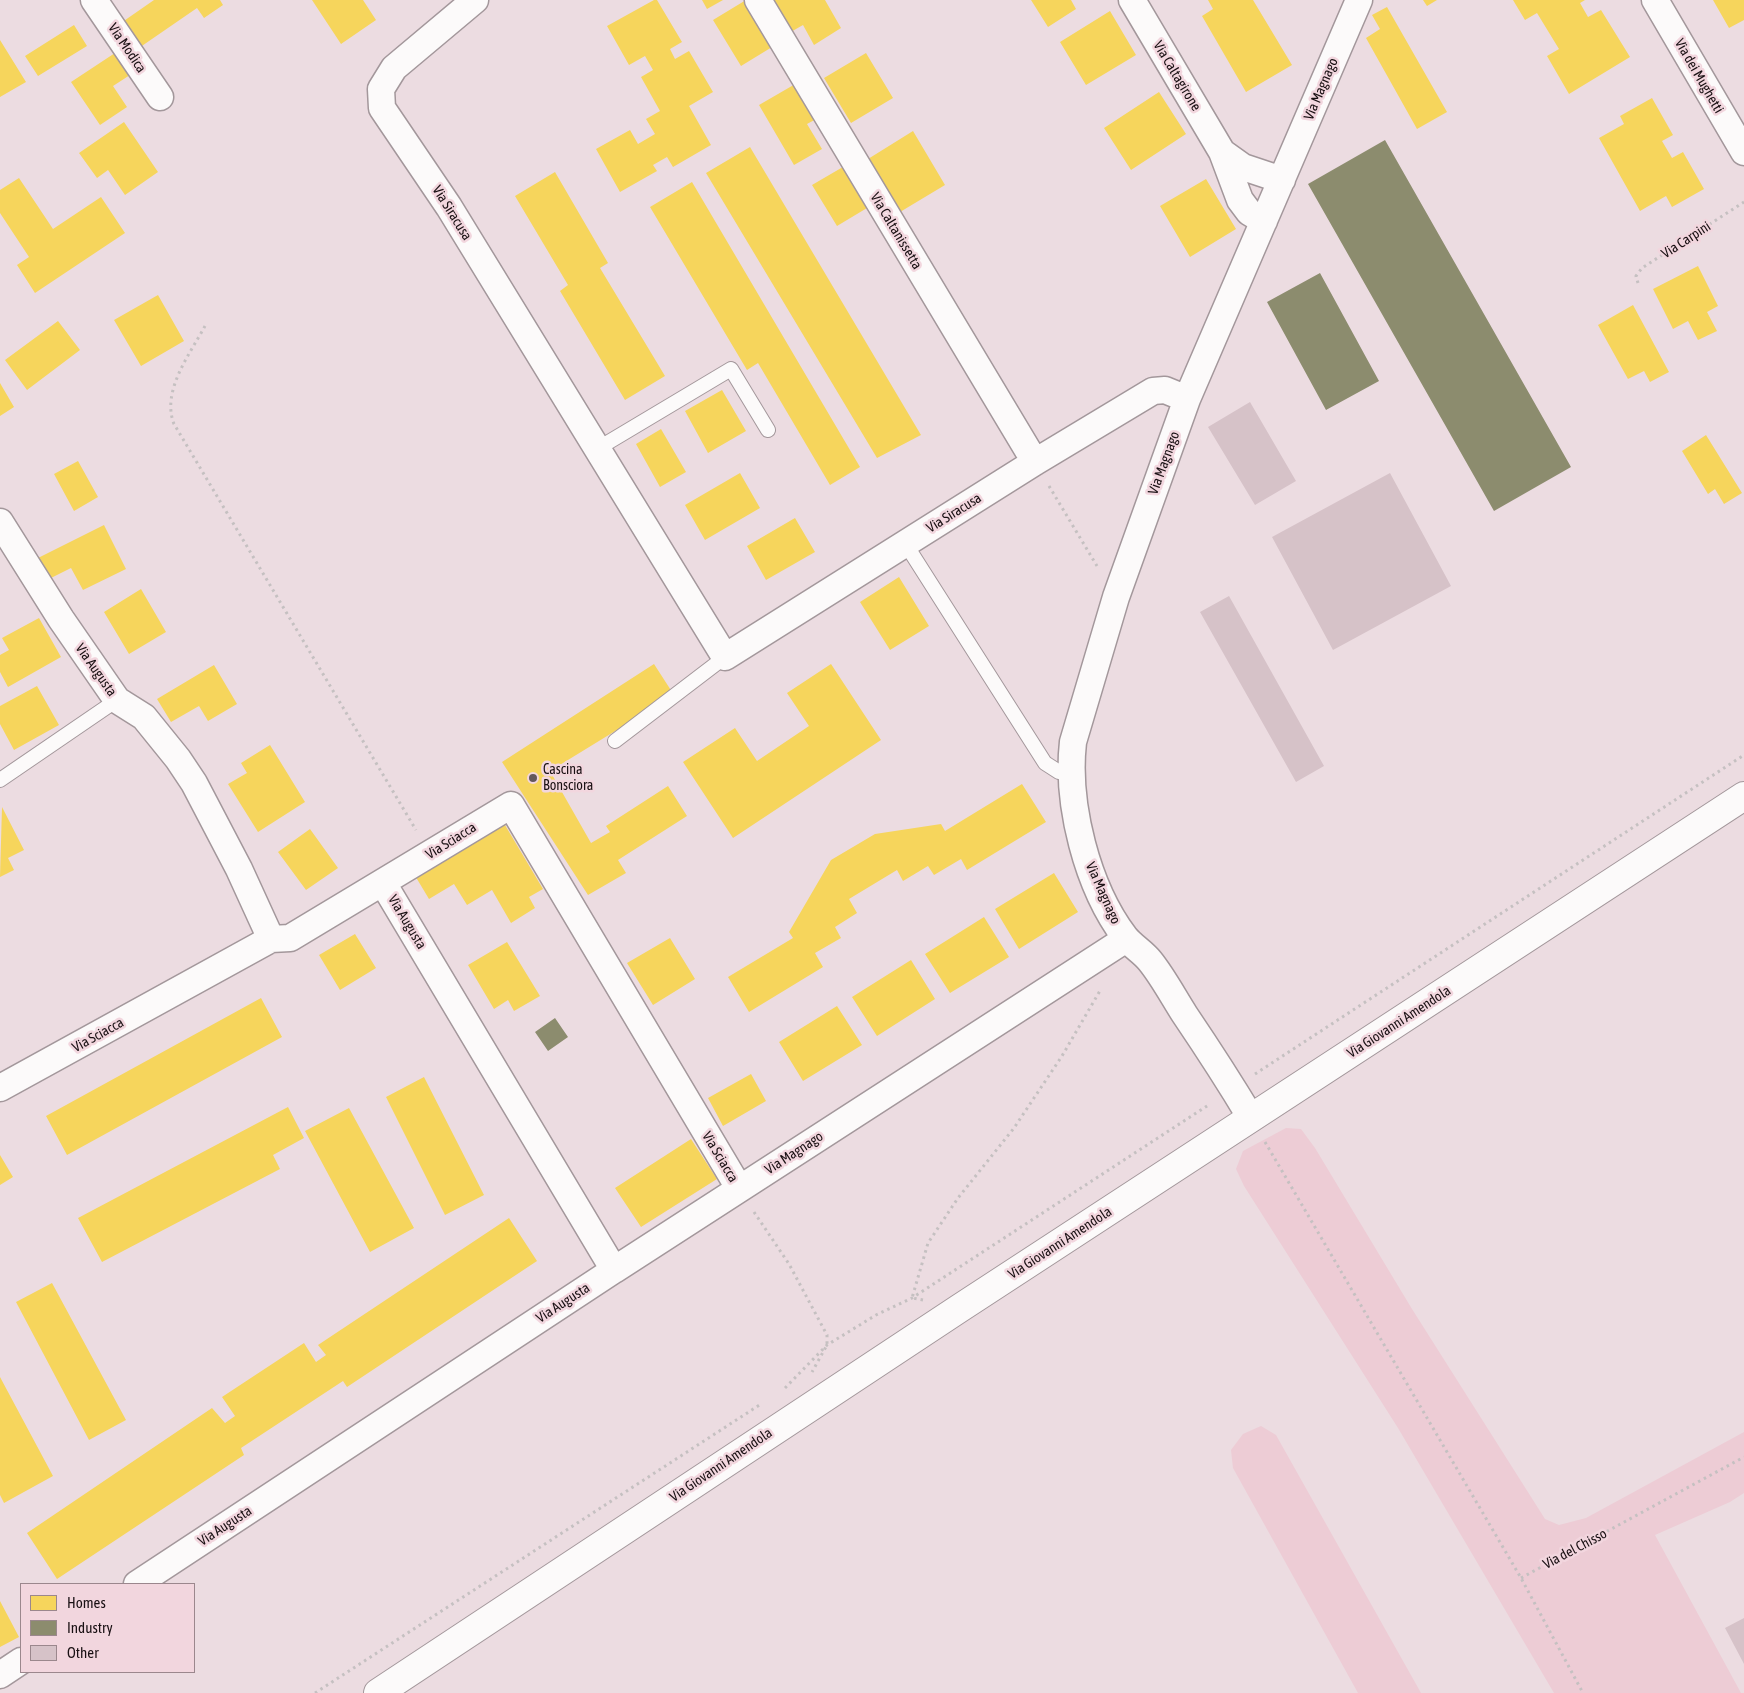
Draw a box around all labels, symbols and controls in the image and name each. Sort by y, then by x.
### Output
street label: Via Modica [104,20,150,76]
street label: Via dei Mughetti [1671,36,1727,116]
street label: Via Caltagirone [1150,38,1204,114]
street label: Via Magnago [1300,55,1342,123]
street label: Via Siracusa [429,183,475,243]
street label: Via Caltanissetta [867,190,925,272]
street label: Via Carpini [1658,218,1714,262]
street label: Via Magnago [1145,429,1183,497]
street label: Via Siracusa [924,490,984,536]
street label: Via Augusta [72,640,120,700]
place label: Cascina Bonsciora [543,762,593,794]
marker: Cascina Bonsciora [527,772,539,784]
street label: Via Sciacca [423,819,479,863]
street label: Via Magnago [1082,859,1124,927]
street label: Via Augusta [384,892,430,952]
street label: Via Giovanni Amendola [1344,982,1454,1062]
street label: Via Sciacca [69,1014,127,1056]
street label: Via Magnago [762,1128,826,1178]
street label: Via Sciacca [698,1129,742,1185]
street label: Via Giovanni Amendola [1005,1203,1115,1283]
street label: Via Augusta [533,1280,593,1326]
street label: Via Giovanni Amendola [667,1424,775,1506]
street label: Via Augusta [195,1503,255,1549]
street label: Via del Chisso [1540,1525,1610,1573]
legend [20,1583,195,1673]
text: Homes [67,1594,106,1611]
text: Industry [67,1619,113,1636]
text: Other [67,1644,99,1661]

